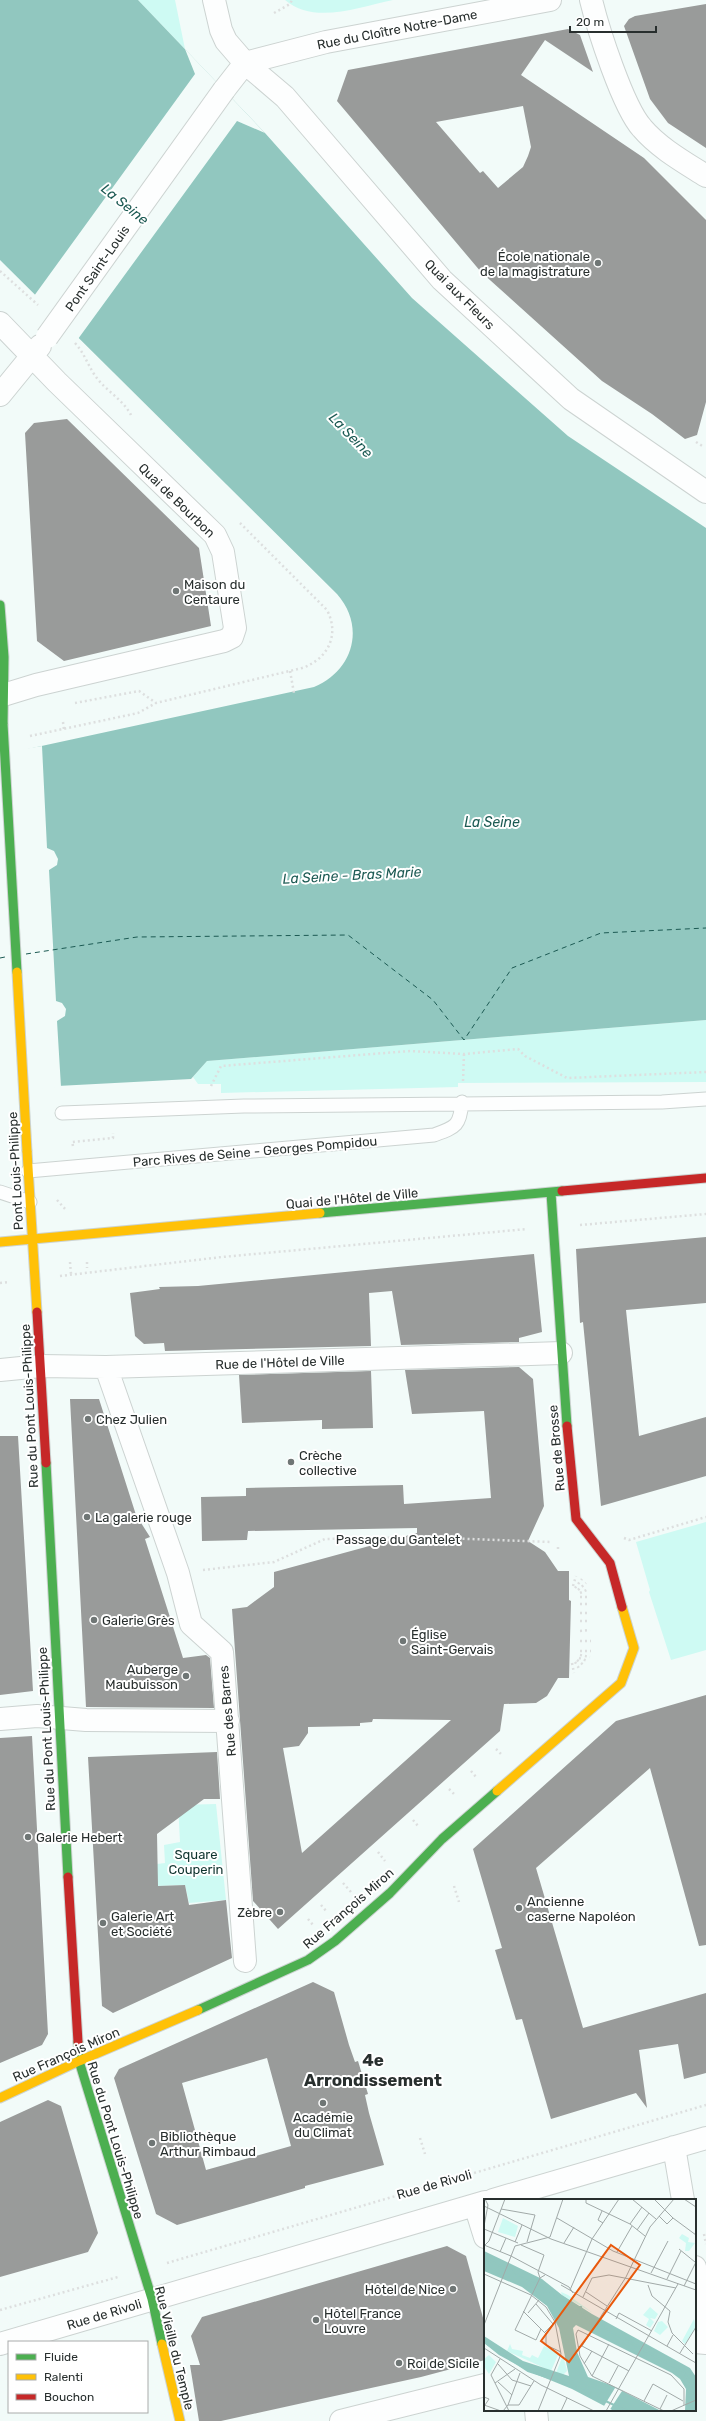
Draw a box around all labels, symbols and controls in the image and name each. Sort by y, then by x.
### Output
street label: Rue du Cloître Notre-Dame [316,7,479,52]
scale bar [570,8,656,34]
text: 20 m [576,15,604,29]
water label: La Seine [98,180,152,229]
street label: Pont Saint-Louis [62,222,133,314]
place label: École nationale de la magistrature [480,249,590,280]
street label: Quai aux Fleurs [422,256,498,333]
marker: École nationale de la magistrature [593,258,603,268]
water label: La Seine [325,409,376,461]
street label: Quai de Bourbon [135,460,218,541]
place label: Maison du Centaure [184,577,245,607]
marker: Maison du Centaure [171,586,181,596]
water label: La Seine [464,814,520,831]
water label: La Seine - Bras Marie [282,863,422,888]
street label: Pont Louis-Philippe [5,1111,26,1231]
street label: Parc Rives de Seine - Georges Pompidou [132,1133,378,1171]
street label: Quai de l'Hôtel de Ville [285,1185,419,1212]
street label: Rue du Pont Louis-Philippe [18,1324,41,1488]
street label: Rue de l'Hôtel de Ville [215,1353,345,1372]
street label: Rue de Brosse [545,1404,568,1492]
place label: Chez Julien [96,1412,167,1427]
marker: Chez Julien [83,1414,93,1424]
place label: Crèche collective [299,1448,357,1478]
marker: Crèche collective [286,1457,296,1467]
place label: La galerie rouge [95,1510,192,1526]
marker: La galerie rouge [82,1512,92,1522]
street label: Passage du Gantelet [336,1532,460,1548]
place label: Galerie Grès [102,1613,175,1628]
marker: Galerie Grès [89,1615,99,1625]
place label: Église Saint-Gervais [411,1627,494,1657]
marker: Église Saint-Gervais [398,1636,408,1646]
street label: Rue du Pont Louis-Philippe [35,1647,58,1811]
place label: Auberge Maubuisson [105,1662,178,1692]
street label: Rue des Barres [216,1665,239,1757]
marker: Auberge Maubuisson [181,1671,191,1681]
place label: Galerie Hebert [36,1830,123,1845]
marker: Galerie Hebert [23,1832,33,1842]
park label: Square Couperin [169,1847,223,1877]
street label: Rue François Miron [300,1865,397,1952]
place label: Ancienne caserne Napoléon [527,1894,636,1924]
marker: Ancienne caserne Napoléon [514,1903,524,1913]
place label: Zèbre [237,1905,272,1920]
marker: Zèbre [275,1907,285,1917]
place label: Galerie Art et Société [111,1909,174,1939]
marker: Galerie Art et Société [98,1918,108,1928]
street label: Rue François Miron [10,2024,122,2085]
district label: 4e Arrondissement [304,2050,442,2090]
street label: Rue du Pont Louis-Philippe [84,2059,147,2221]
marker: Académie du Climat [318,2098,328,2108]
place label: Académie du Climat [293,2110,353,2140]
place label: Bibliothèque Arthur Rimbaud [160,2129,256,2159]
marker: Bibliothèque Arthur Rimbaud [147,2138,157,2148]
street label: Rue de Rivoli [395,2167,473,2202]
inset map [484,2199,696,2411]
place label: Hôtel de Nice [365,2282,445,2297]
marker: Hôtel de Nice [448,2284,458,2294]
street label: Rue Vieille du Temple [152,2285,197,2412]
street label: Rue de Rivoli [65,2296,143,2333]
place label: Hôtel France Louvre [324,2306,401,2336]
marker: Hôtel France Louvre [311,2315,321,2325]
legend [8,2341,148,2413]
text: Fluide [44,2350,78,2364]
place label: Roi de Sicile [407,2356,479,2371]
marker: Roi de Sicile [394,2358,404,2368]
text: Ralenti [44,2370,83,2384]
text: Bouchon [44,2390,94,2404]

